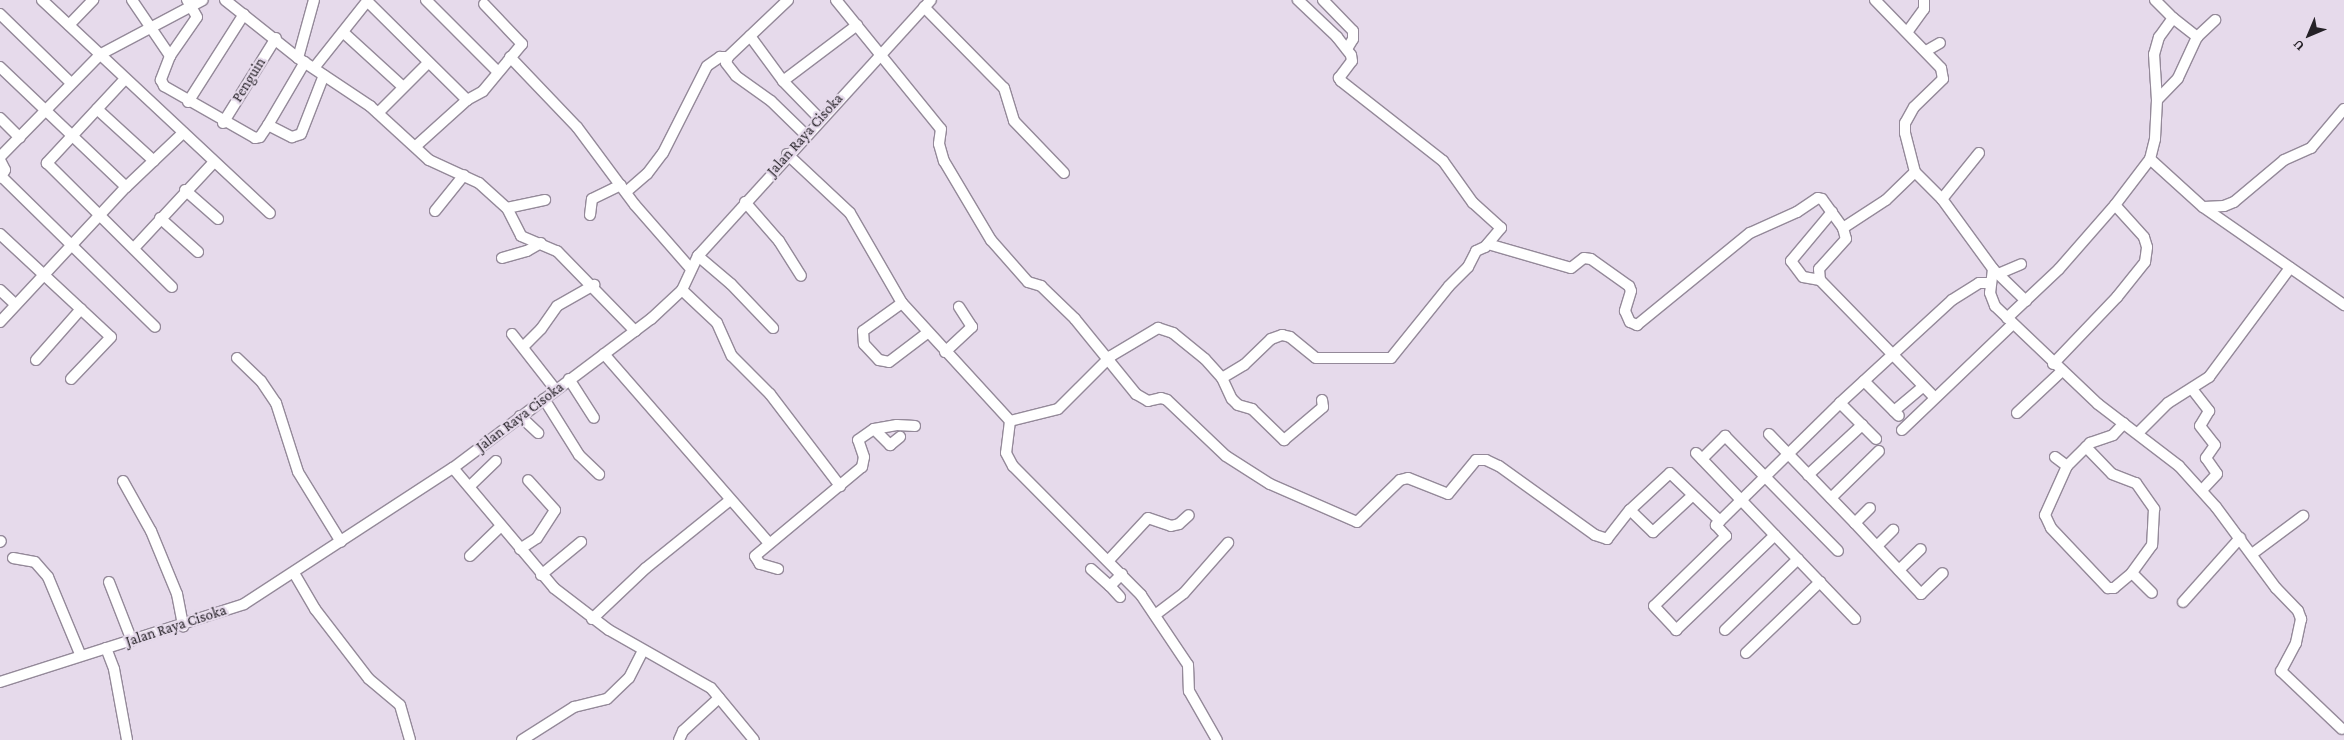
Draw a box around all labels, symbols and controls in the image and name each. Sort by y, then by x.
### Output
north arrow [2284,10,2334,60]
text: U [2289,37,2307,55]
street label: Penguin [228,54,270,106]
street label: Jalan Raya Cisoka [763,90,847,180]
street label: Jalan Raya Cisoka [473,378,567,456]
street label: Jalan Raya Cisoka [123,601,229,651]

